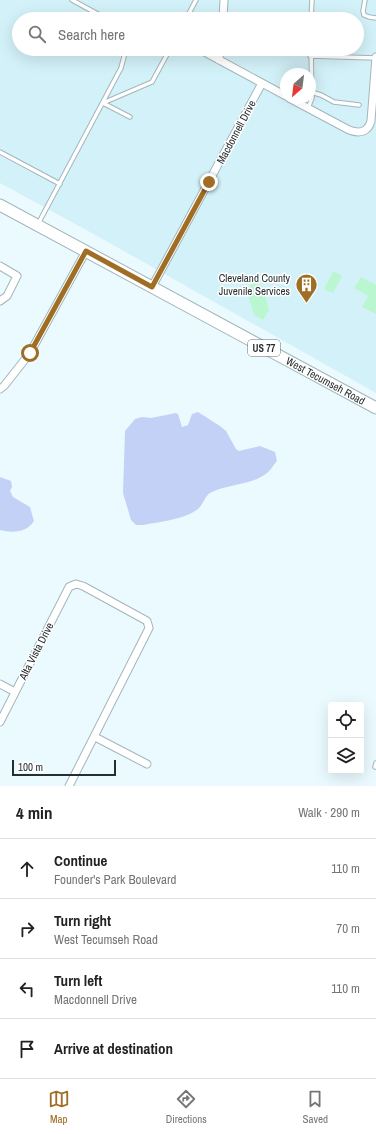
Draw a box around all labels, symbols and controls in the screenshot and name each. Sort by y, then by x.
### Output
search box [12,12,364,56]
icon: search [26,23,48,45]
text: Search here [58,24,125,45]
north arrow [280,68,316,104]
street label: Macdonnell Drive [213,98,259,166]
route end [200,173,218,191]
place label: Cleveland County Juvenile Services [219,271,290,298]
building icon: Cleveland County Juvenile Services [293,271,319,304]
road number: US 77 [248,340,280,356]
route start [21,344,39,362]
street label: West Tecumseh Road [283,354,368,408]
street label: Alta Vista Drive [15,620,56,683]
map controls [328,702,364,774]
button: locate [328,702,364,738]
button: layers [328,738,364,774]
scale bar [12,758,116,777]
text: 100 m [18,760,43,774]
text: 4 min [16,801,52,824]
text: Walk · 290 m [298,804,360,821]
text: Continue [54,850,107,871]
icon: ahead [16,858,38,880]
text: 110 m [331,860,360,877]
text: Founder's Park Boulevard [54,871,176,888]
text: Turn right [54,910,111,931]
icon: right [16,918,38,940]
text: 70 m [336,920,360,937]
text: West Tecumseh Road [54,931,158,948]
text: Turn left [54,970,102,991]
icon: left [16,978,38,1000]
text: 110 m [331,980,360,997]
text: Macdonnell Drive [54,991,137,1008]
icon: arrive [16,1038,38,1060]
text: Arrive at destination [54,1038,173,1059]
tab: Map [48,1088,70,1126]
tab: Directions [166,1088,207,1126]
tab: Saved [303,1088,328,1126]

